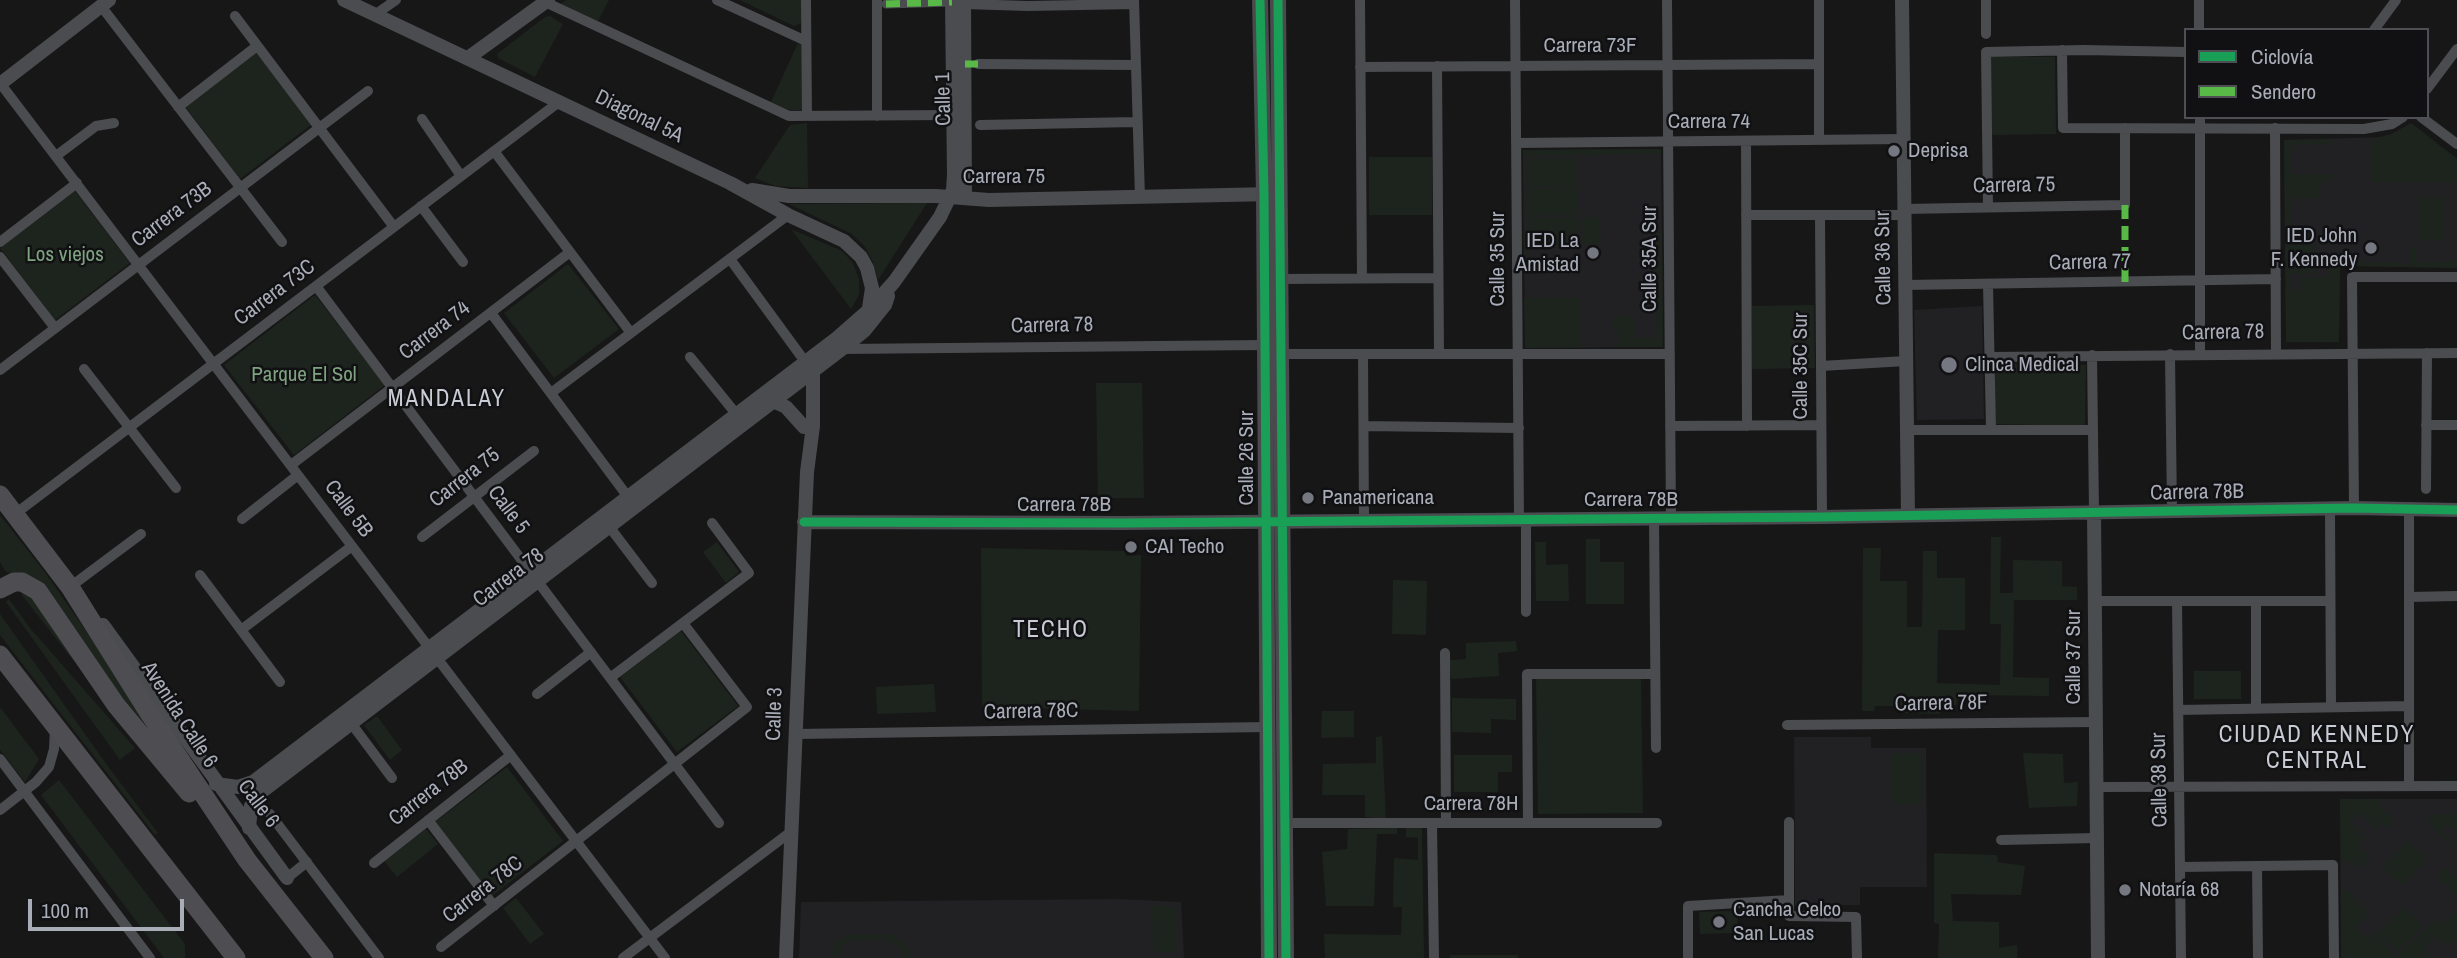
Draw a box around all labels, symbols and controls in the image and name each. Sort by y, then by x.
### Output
legend [2184,28,2429,119]
street label: Carrera 73F [1544,33,1636,59]
text: Ciclovía [2251,42,2313,71]
street label: Calle 1 [931,72,957,126]
text: Sendero [2251,77,2316,106]
street label: Diagonal 5A [591,85,687,149]
street label: Carrera 74 [1668,109,1750,135]
place label: Deprisa [1908,138,1968,164]
marker: Deprisa [1886,143,1902,159]
street label: Carrera 75 [963,164,1045,190]
street label: Carrera 75 [1973,173,2055,199]
street label: Carrera 73B [127,177,217,253]
street label: Calle 35A Sur [1637,206,1663,312]
street label: Calle 36 Sur [1871,210,1897,306]
street label: Calle 35 Sur [1485,212,1511,306]
place label: IED John F. Kennedy [2271,223,2357,273]
place label: IED La Amistad [1516,228,1579,278]
marker: IED John F. Kennedy [2363,240,2379,256]
park label: Los viejos [26,242,104,268]
marker: IED La Amistad [1585,245,1601,261]
street label: Carrera 77 [2049,250,2131,276]
street label: Carrera 73C [230,254,320,332]
street label: Carrera 74 [395,296,475,366]
street label: Calle 35C Sur [1788,312,1814,420]
street label: Carrera 78 [1011,313,1093,339]
street label: Carrera 78 [2182,320,2264,346]
place label: Clinca Medical [1965,352,2079,378]
marker: Clinca Medical [1939,355,1959,375]
park label: Parque El Sol [251,362,357,388]
district label: MANDALAY [389,386,505,414]
street label: Calle 26 Sur [1234,411,1260,505]
street label: Carrera 75 [425,443,505,513]
street label: Calle 5B [318,475,378,543]
street label: Carrera 78B [2150,480,2244,506]
street label: Calle 5 [482,481,534,539]
place label: Panamericana [1322,485,1434,511]
street label: Carrera 78B [1584,487,1678,513]
marker: Panamericana [1300,490,1316,506]
street label: Carrera 78B [1017,492,1111,518]
place label: CAI Techo [1145,534,1224,560]
marker: CAI Techo [1123,539,1139,555]
street label: Carrera 78 [469,543,549,613]
street label: Calle 37 Sur [2061,610,2087,704]
district label: TECHO [1014,617,1088,645]
street label: Avenida Calle 6 [135,657,223,773]
street label: Calle 3 [761,687,789,741]
street label: Carrera 78F [1894,691,1988,717]
street label: Carrera 78C [983,699,1079,725]
district label: CIUDAD KENNEDY CENTRAL [2220,722,2414,776]
street label: Calle 38 Sur [2147,732,2173,828]
street label: Carrera 78B [384,754,474,832]
street label: Calle 6 [232,775,284,833]
street label: Carrera 78H [1424,791,1518,817]
street label: Carrera 78C [438,851,528,929]
place label: Notaría 68 [2139,877,2219,903]
marker: Notaría 68 [2117,882,2133,898]
scale bar [32,884,187,928]
text: 100 m [41,896,89,925]
place label: Cancha Celco San Lucas [1733,897,1841,947]
marker: Cancha Celco San Lucas [1711,914,1727,930]

